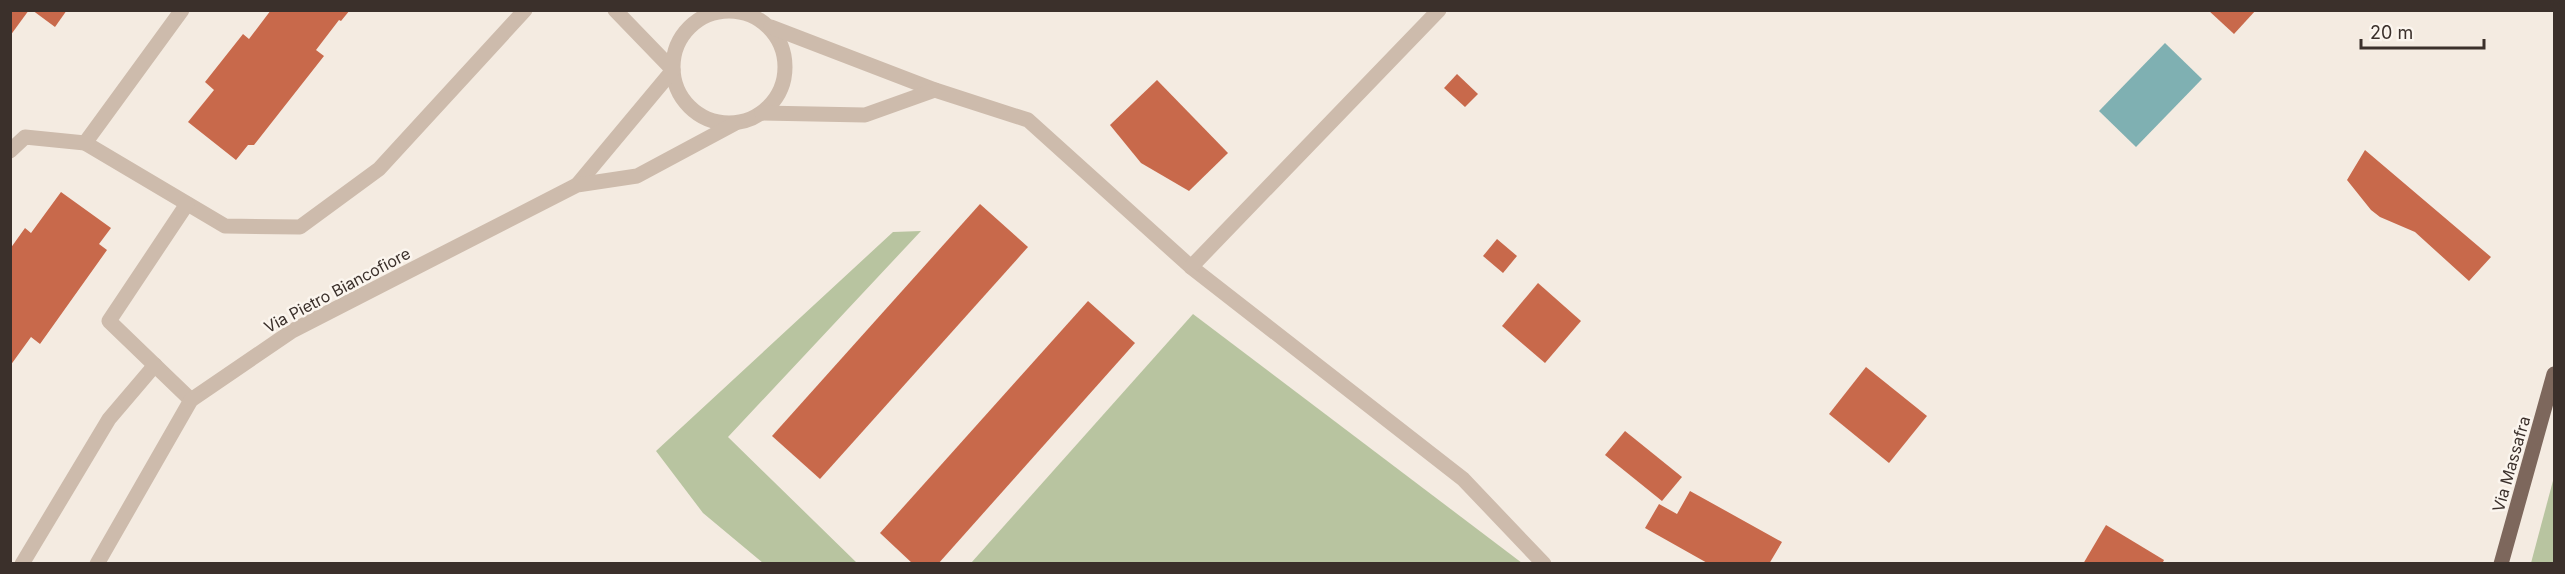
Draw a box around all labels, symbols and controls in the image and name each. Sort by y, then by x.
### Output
scale bar [2361,12,2484,50]
text: 20 m [2370,22,2413,43]
street label: Via Pietro Biancofiore [260,243,414,337]
street label: Via Massafra [2488,414,2534,514]

